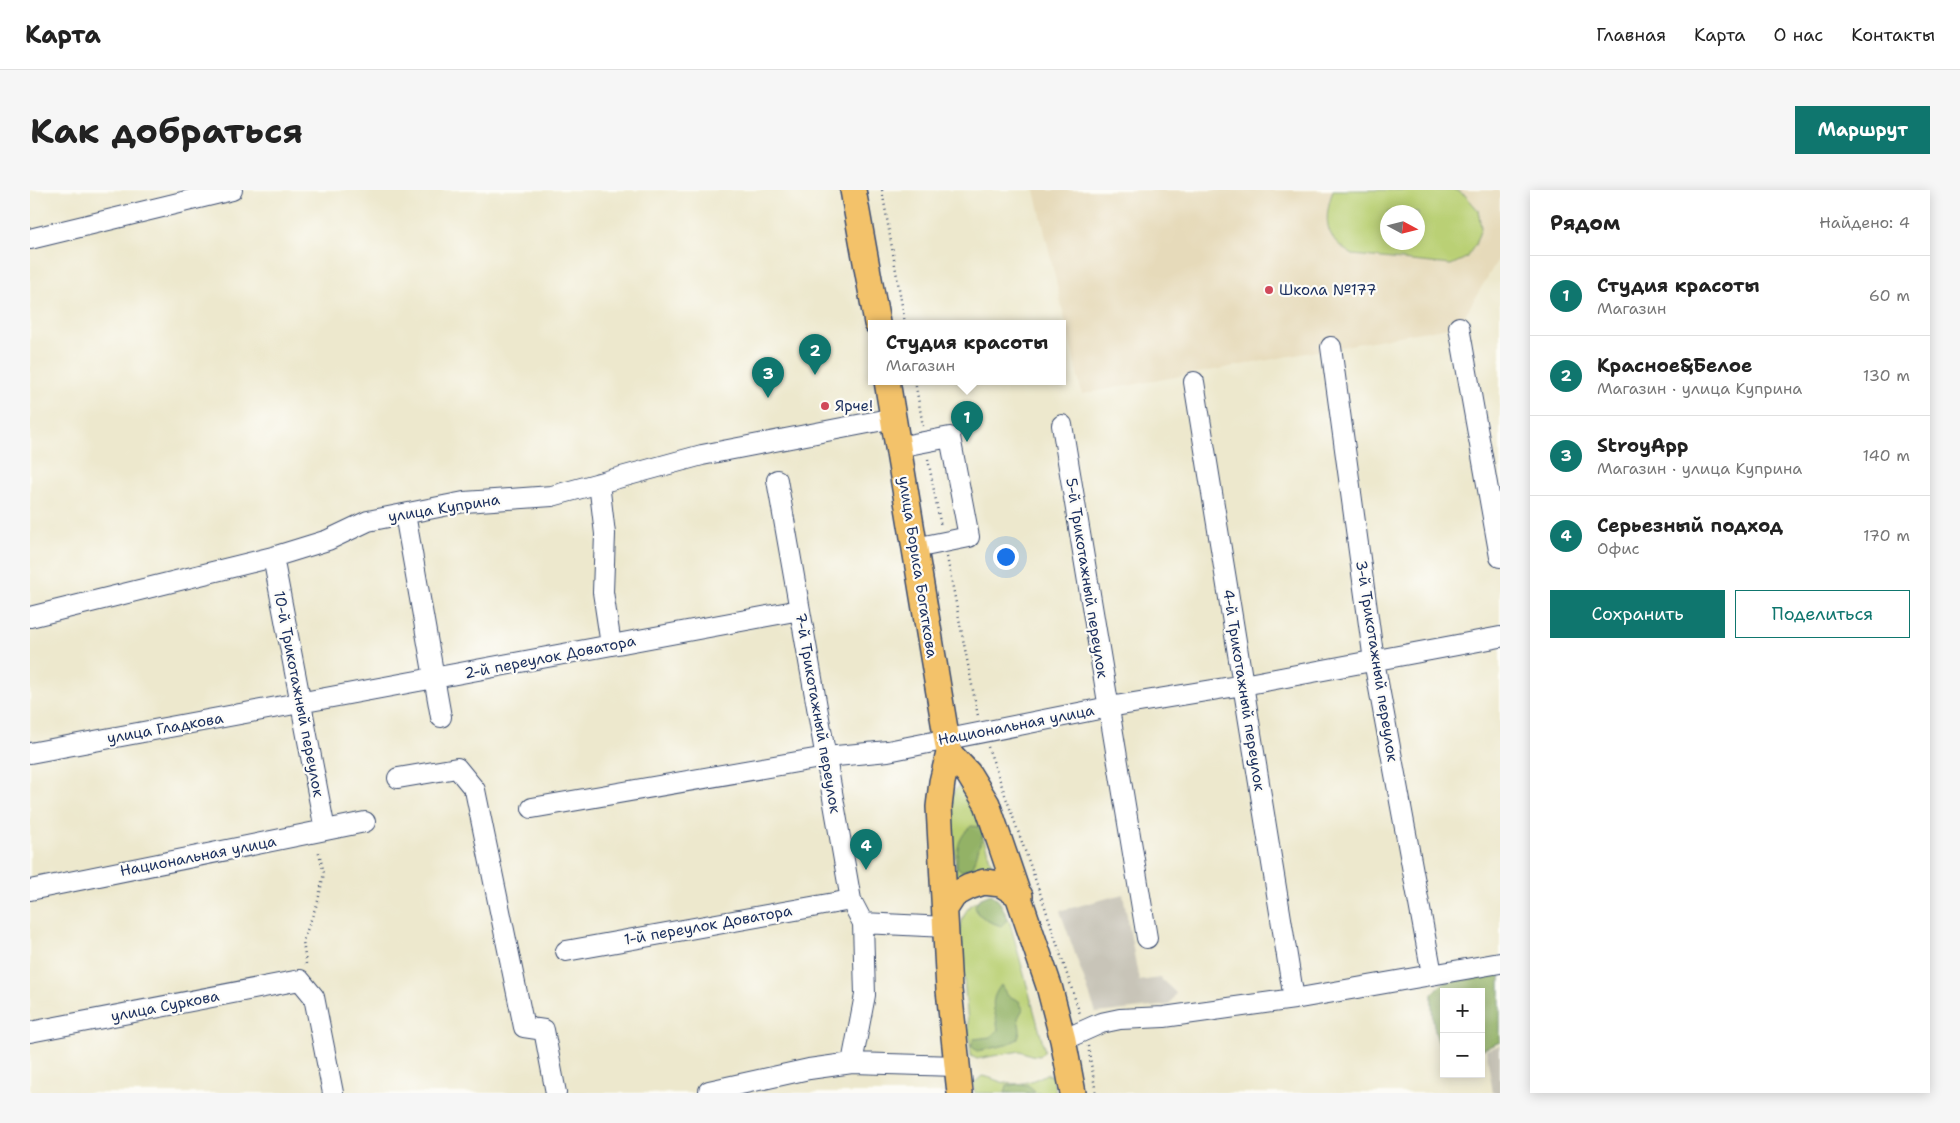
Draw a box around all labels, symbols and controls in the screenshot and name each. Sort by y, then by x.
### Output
text: Карта [25,19,101,51]
text: Главная [1596,23,1666,47]
text: Карта [1694,23,1746,47]
text: О нас [1774,23,1823,47]
text: Контакты [1851,23,1935,47]
button: Маршрут [1795,106,1930,154]
text: Как добраться [30,107,303,154]
north arrow [1380,205,1425,250]
text: Рядом [1550,209,1620,237]
text: Найдено: 4 [1819,212,1910,233]
text: Студия красоты [1597,273,1760,298]
place label: Школа №177 [1279,280,1376,300]
marker: Школа №177 [1263,284,1275,296]
text: 1 [1562,285,1570,306]
text: 60 m [1869,285,1910,306]
text: Магазин [1597,298,1666,319]
popup [868,320,1066,385]
text: Студия красоты [886,330,1048,355]
pin: 2 [799,334,831,375]
text: Красное&Белое [1597,353,1752,378]
text: Магазин [886,355,955,376]
pin: 3 [752,357,784,398]
text: 2 [1560,365,1572,386]
text: 130 m [1863,365,1910,386]
text: Магазин · улица Куприна [1597,378,1802,399]
place label: Ярче! [835,396,873,416]
marker: Ярче! [819,400,831,412]
pin: 1 [951,401,983,442]
text: StroyApp [1597,433,1688,458]
text: 3 [1560,445,1572,466]
text: 140 m [1863,445,1910,466]
text: Магазин · улица Куприна [1597,458,1802,479]
street label: улица Бориса Богаткова [894,475,942,660]
street label: 5-й Трикотажный переулок [1061,476,1113,680]
street label: улица Куприна [387,489,502,527]
text: Серьезный подход [1597,513,1783,538]
text: 4 [1560,525,1572,546]
text: 170 m [1863,525,1910,546]
text: Офис [1597,538,1639,559]
your location [993,544,1019,570]
street label: 3-й Трикотажный переулок [1351,559,1403,763]
street label: 4-й Трикотажный переулок [1218,588,1270,792]
street label: 10-й Трикотажный переулок [269,589,329,799]
button: Сохранить [1550,590,1725,638]
button: Поделиться [1735,590,1910,638]
street label: 7-й Трикотажный переулок [790,611,846,815]
street label: 2-й переулок Доватора [463,630,638,683]
street label: Национальная улица [936,700,1097,750]
street label: улица Гладкова [105,708,225,748]
pin: 4 [850,829,882,870]
street label: Национальная улица [118,831,279,881]
street label: 1-й переулок Доватора [622,900,794,950]
street label: улица Суркова [109,986,222,1026]
map controls [1440,988,1485,1078]
button: + [1440,988,1485,1033]
button: − [1440,1033,1485,1078]

